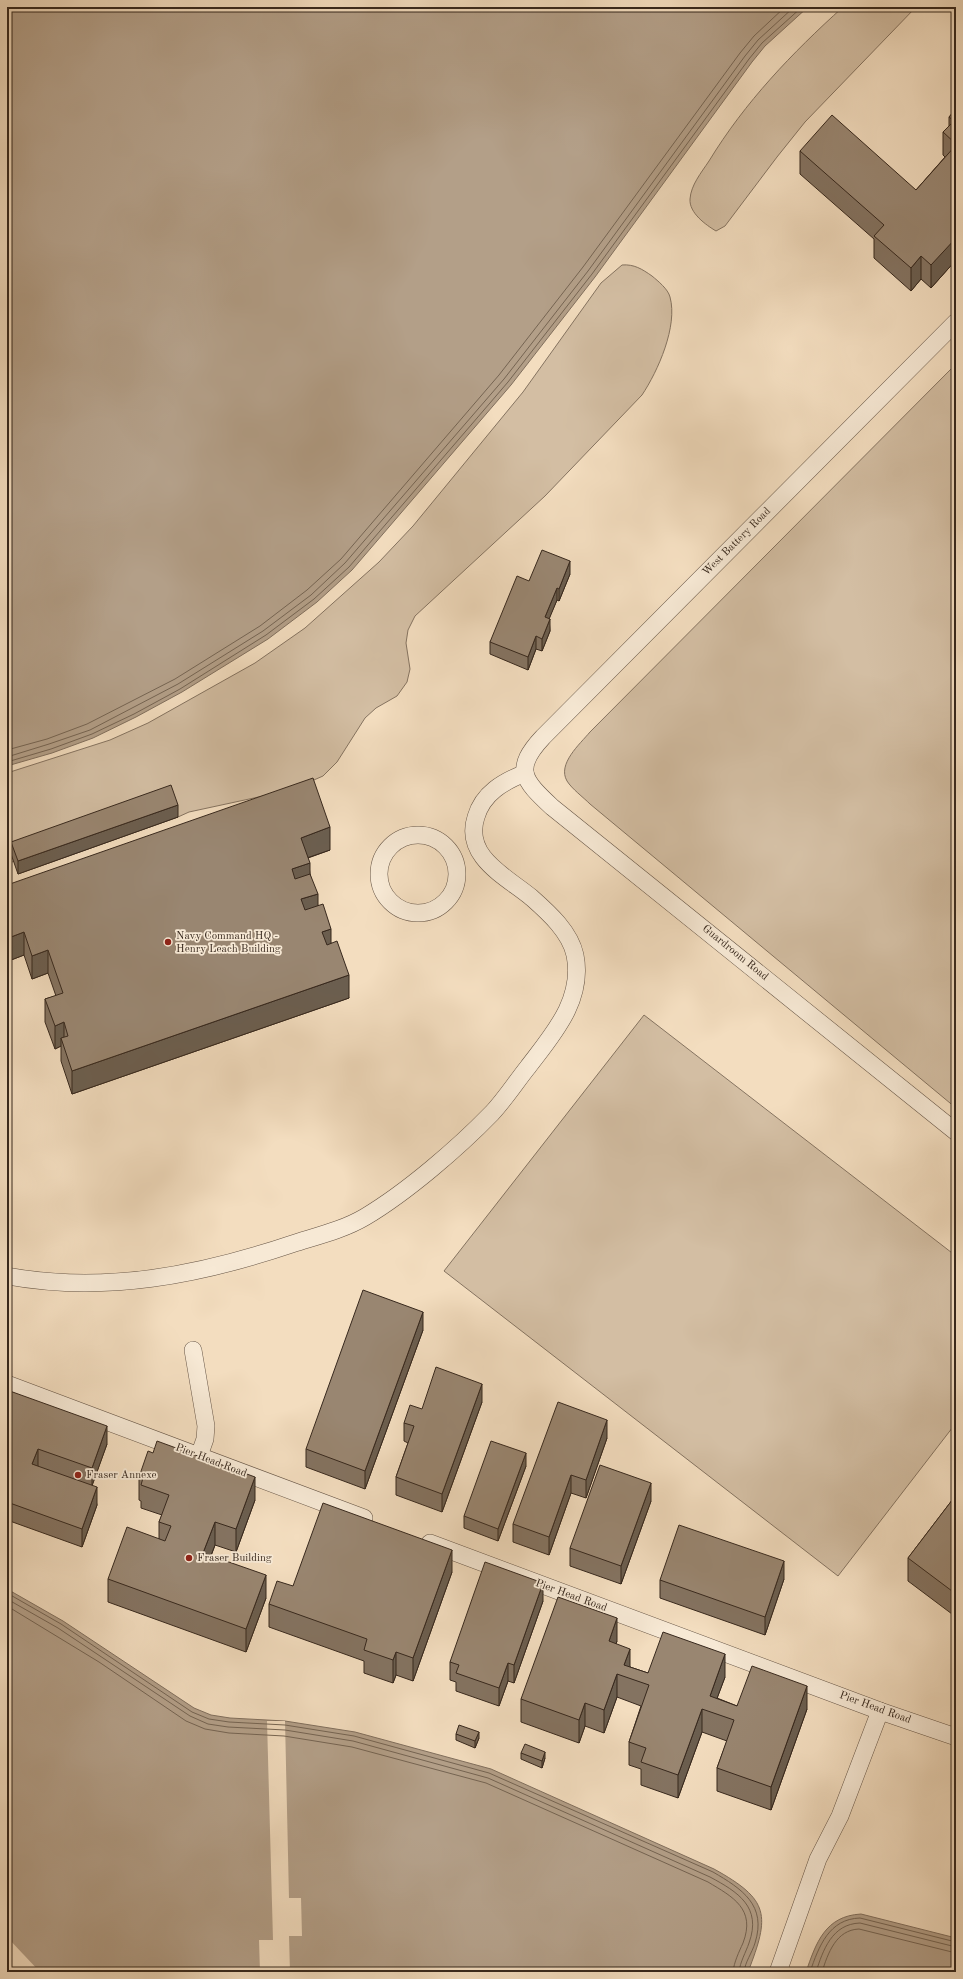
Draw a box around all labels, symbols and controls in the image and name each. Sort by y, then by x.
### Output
street label: West Battery Road [701,506,773,578]
street label: Guardroom Road [700,923,770,983]
place label: Navy Command HQ - Henry Leach Building [176,931,281,955]
marker: Navy Command HQ - Henry Leach Building [163,937,173,947]
street label: Pier Head Road [174,1442,248,1480]
marker: Fraser Annexe [73,1470,83,1480]
place label: Fraser Annexe [86,1470,157,1481]
marker: Fraser Building [184,1553,194,1563]
place label: Fraser Building [197,1553,272,1564]
street label: Pier Head Road [534,1578,609,1614]
street label: Pier Head Road [838,1690,913,1726]

